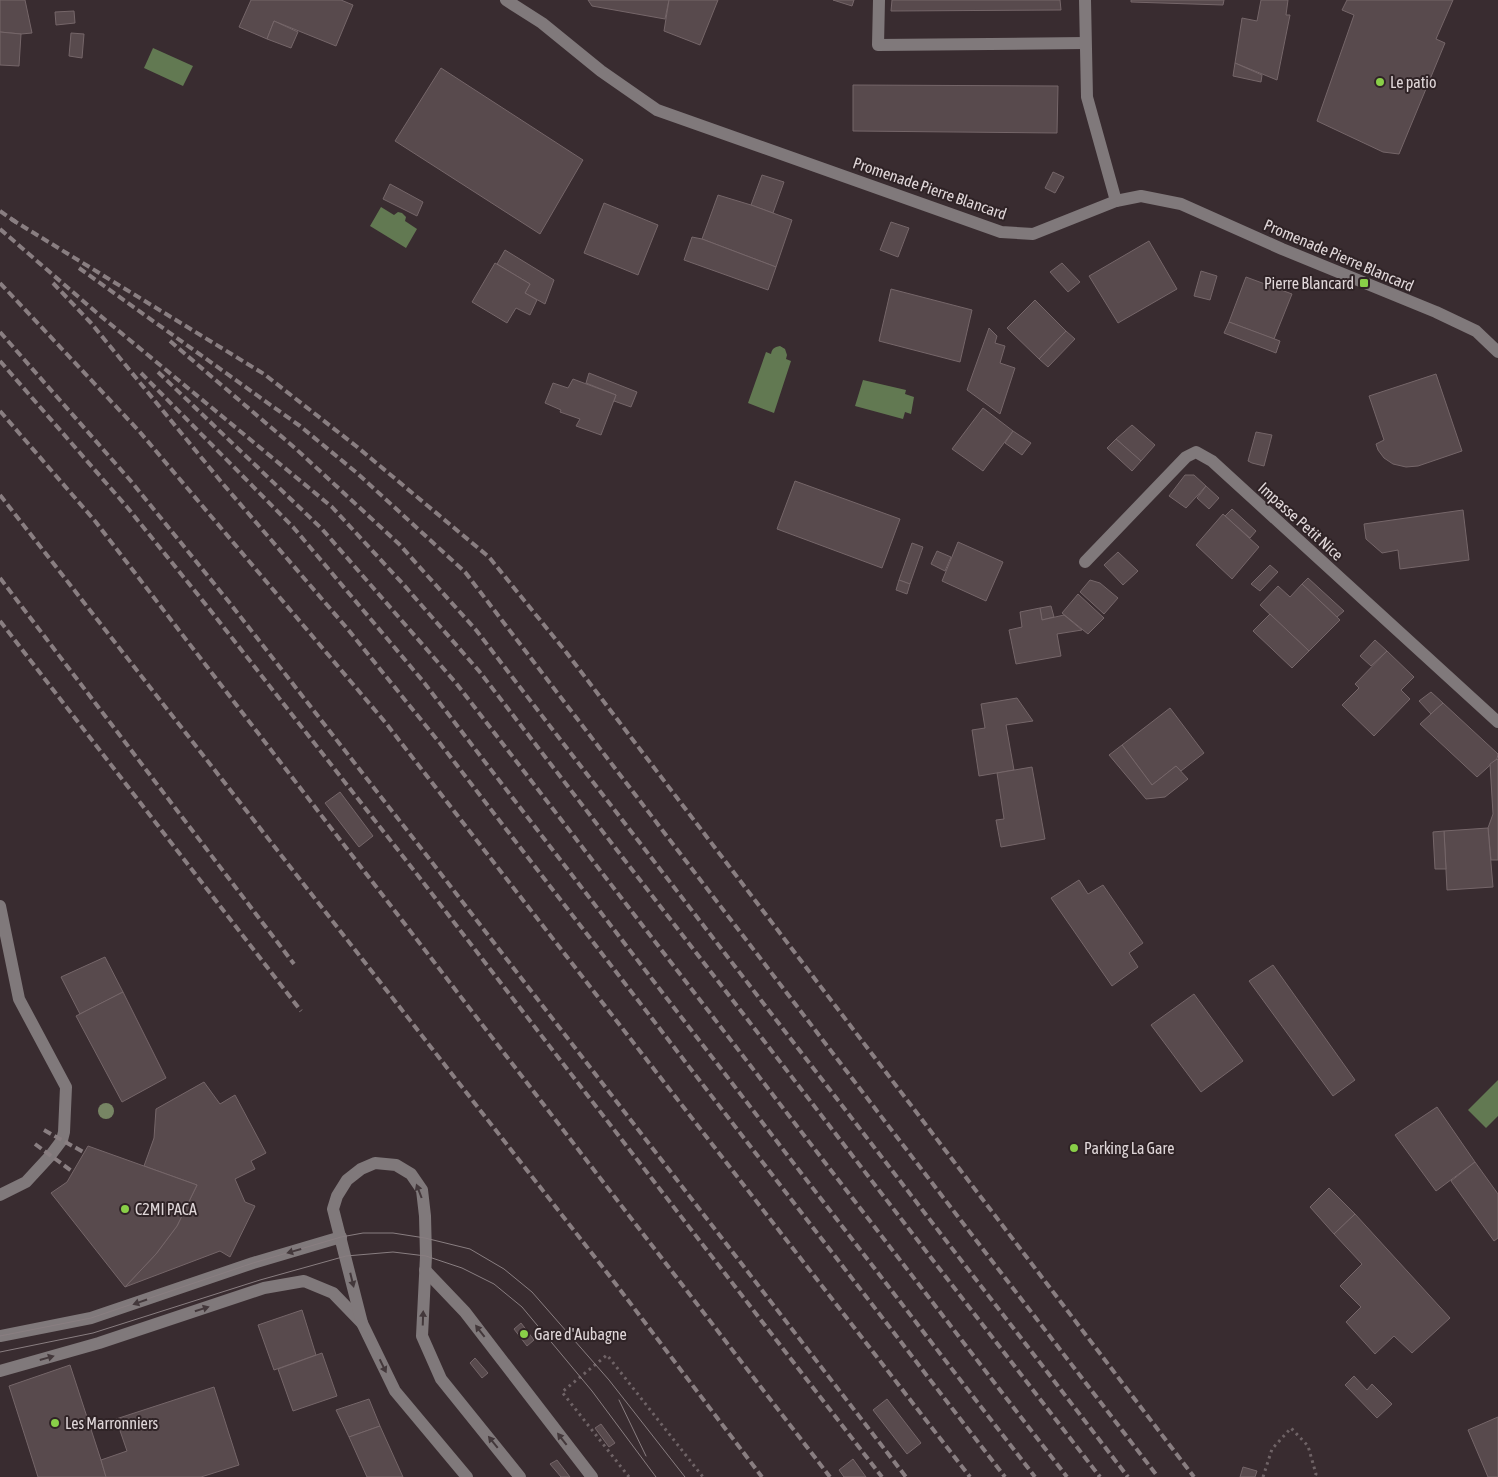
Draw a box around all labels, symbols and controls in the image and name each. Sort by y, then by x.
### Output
place label: Le patio [1390,73,1436,92]
marker: Le patio [1374,76,1386,88]
street label: Promenade Pierre Blancard [851,153,1009,223]
street label: Promenade Pierre Blancard [1261,215,1417,295]
place label: Pierre Blancard [1264,273,1354,293]
marker: Pierre Blancard [1358,277,1370,289]
street label: Impasse Petit Nice [1254,478,1347,564]
place label: Parking La Gare [1084,1139,1174,1158]
marker: Parking La Gare [1068,1142,1080,1154]
one-way arrow [415,1184,423,1198]
place label: C2MI PACA [135,1200,197,1218]
marker: C2MI PACA [119,1203,131,1215]
one-way arrow [287,1248,302,1256]
one-way arrow [348,1272,356,1287]
one-way arrow [132,1298,147,1306]
one-way arrow [195,1305,210,1313]
one-way arrow [419,1310,427,1326]
one-way arrow [475,1325,486,1338]
place label: Gare d'Aubagne [534,1325,627,1344]
marker: Gare d'Aubagne [518,1328,530,1340]
one-way arrow [40,1353,55,1361]
one-way arrow [380,1359,388,1373]
place label: Les Marronniers [65,1414,159,1432]
marker: Les Marronniers [49,1417,61,1429]
one-way arrow [557,1433,568,1446]
one-way arrow [487,1436,498,1449]

